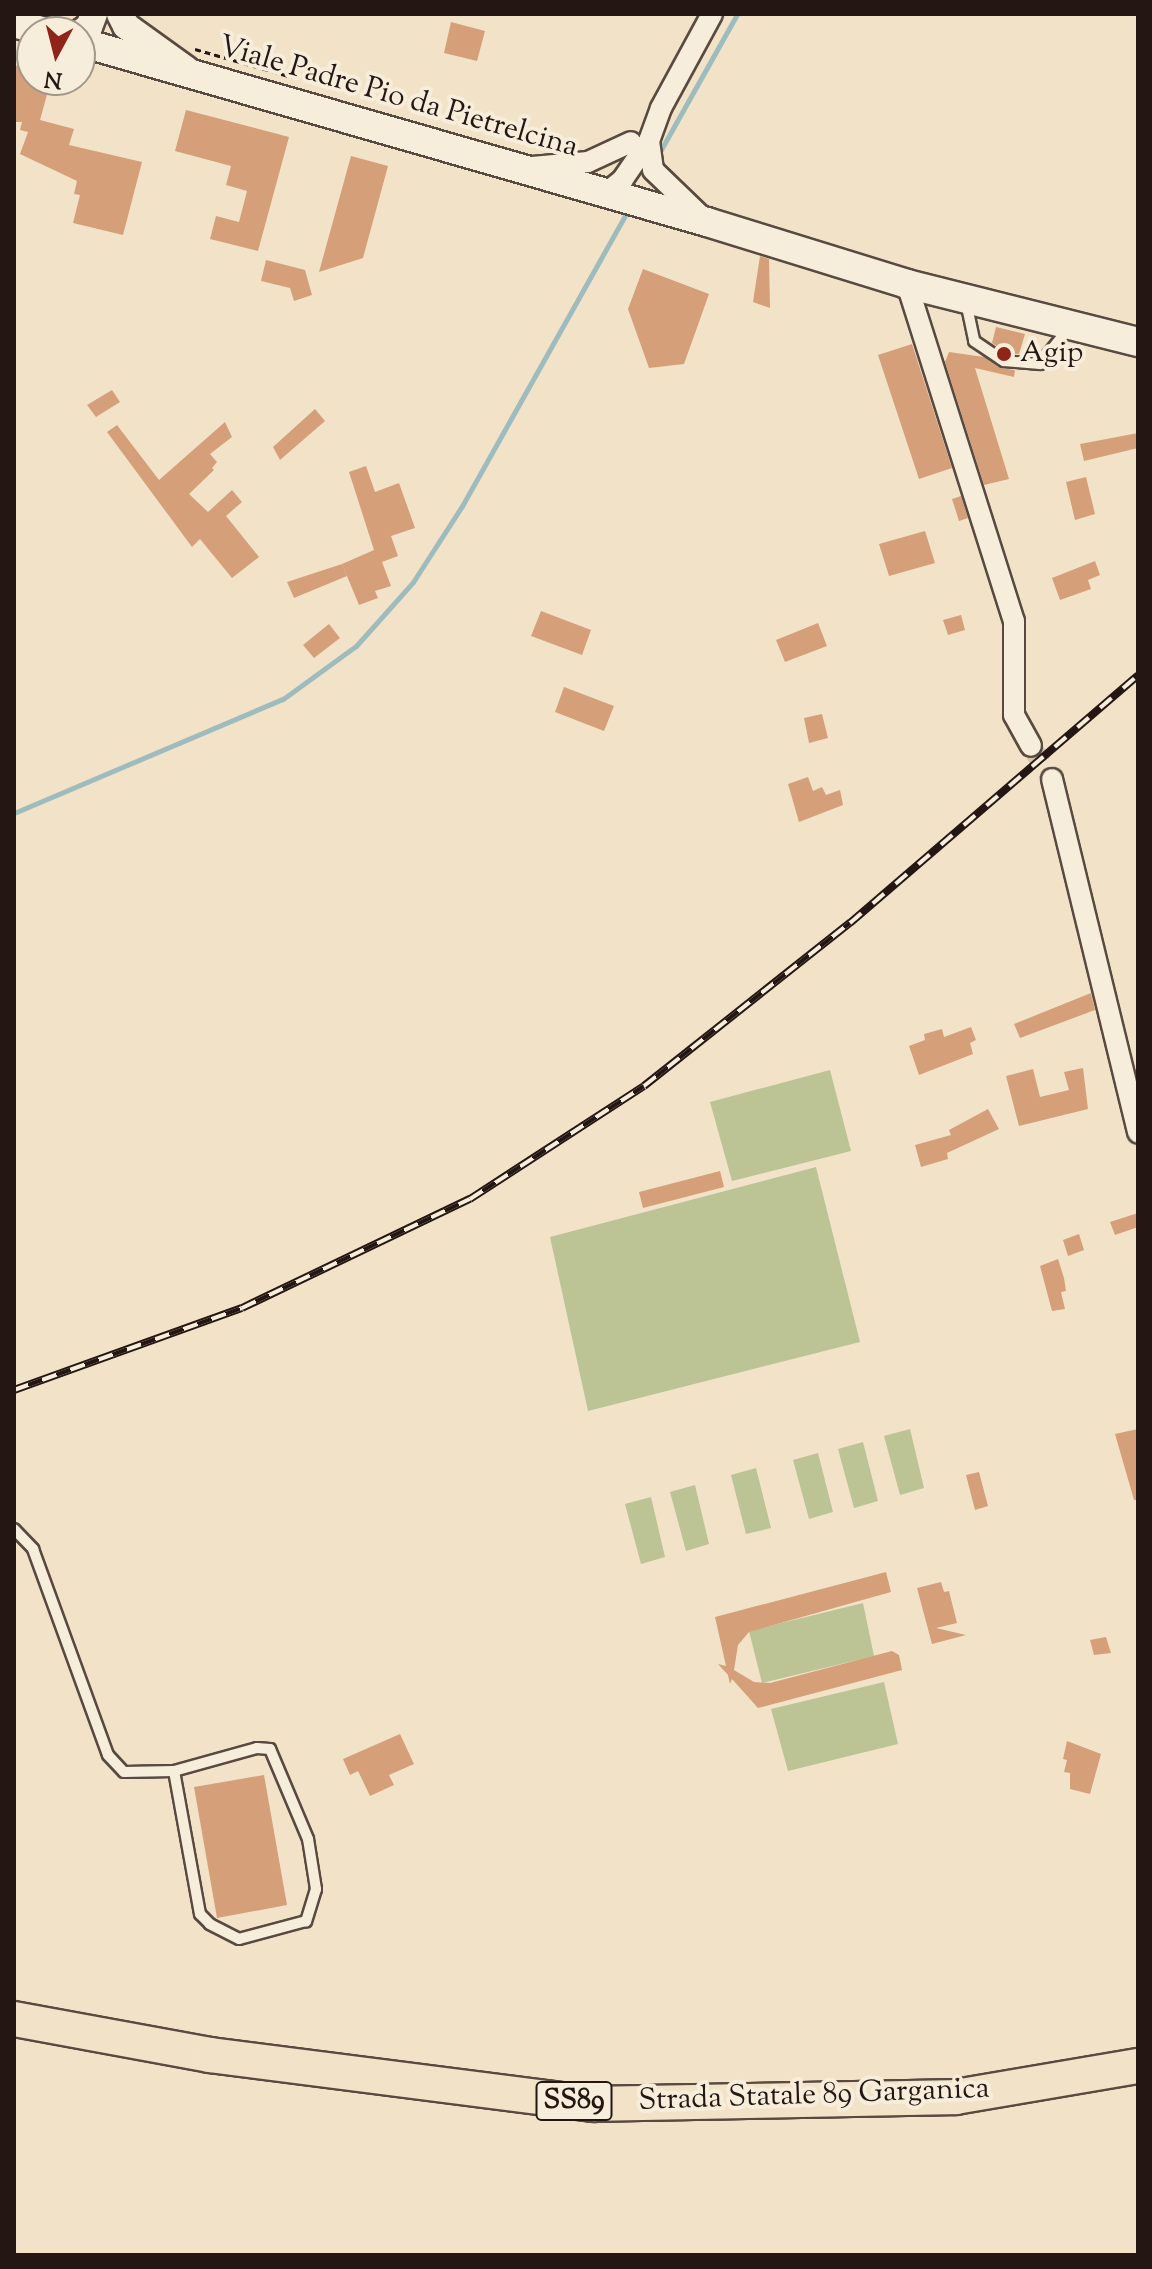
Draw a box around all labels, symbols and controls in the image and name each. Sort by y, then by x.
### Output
north arrow [16,16,96,96]
street label: Viale Padre Pio da Pietrelcina [214,29,582,167]
text: N [43,61,64,95]
place label: Agip [1020,336,1083,372]
marker: Agip [995,345,1013,363]
street label: Strada Statale 89 Garganica [638,2072,990,2120]
road number: SS89 [534,2077,614,2125]

